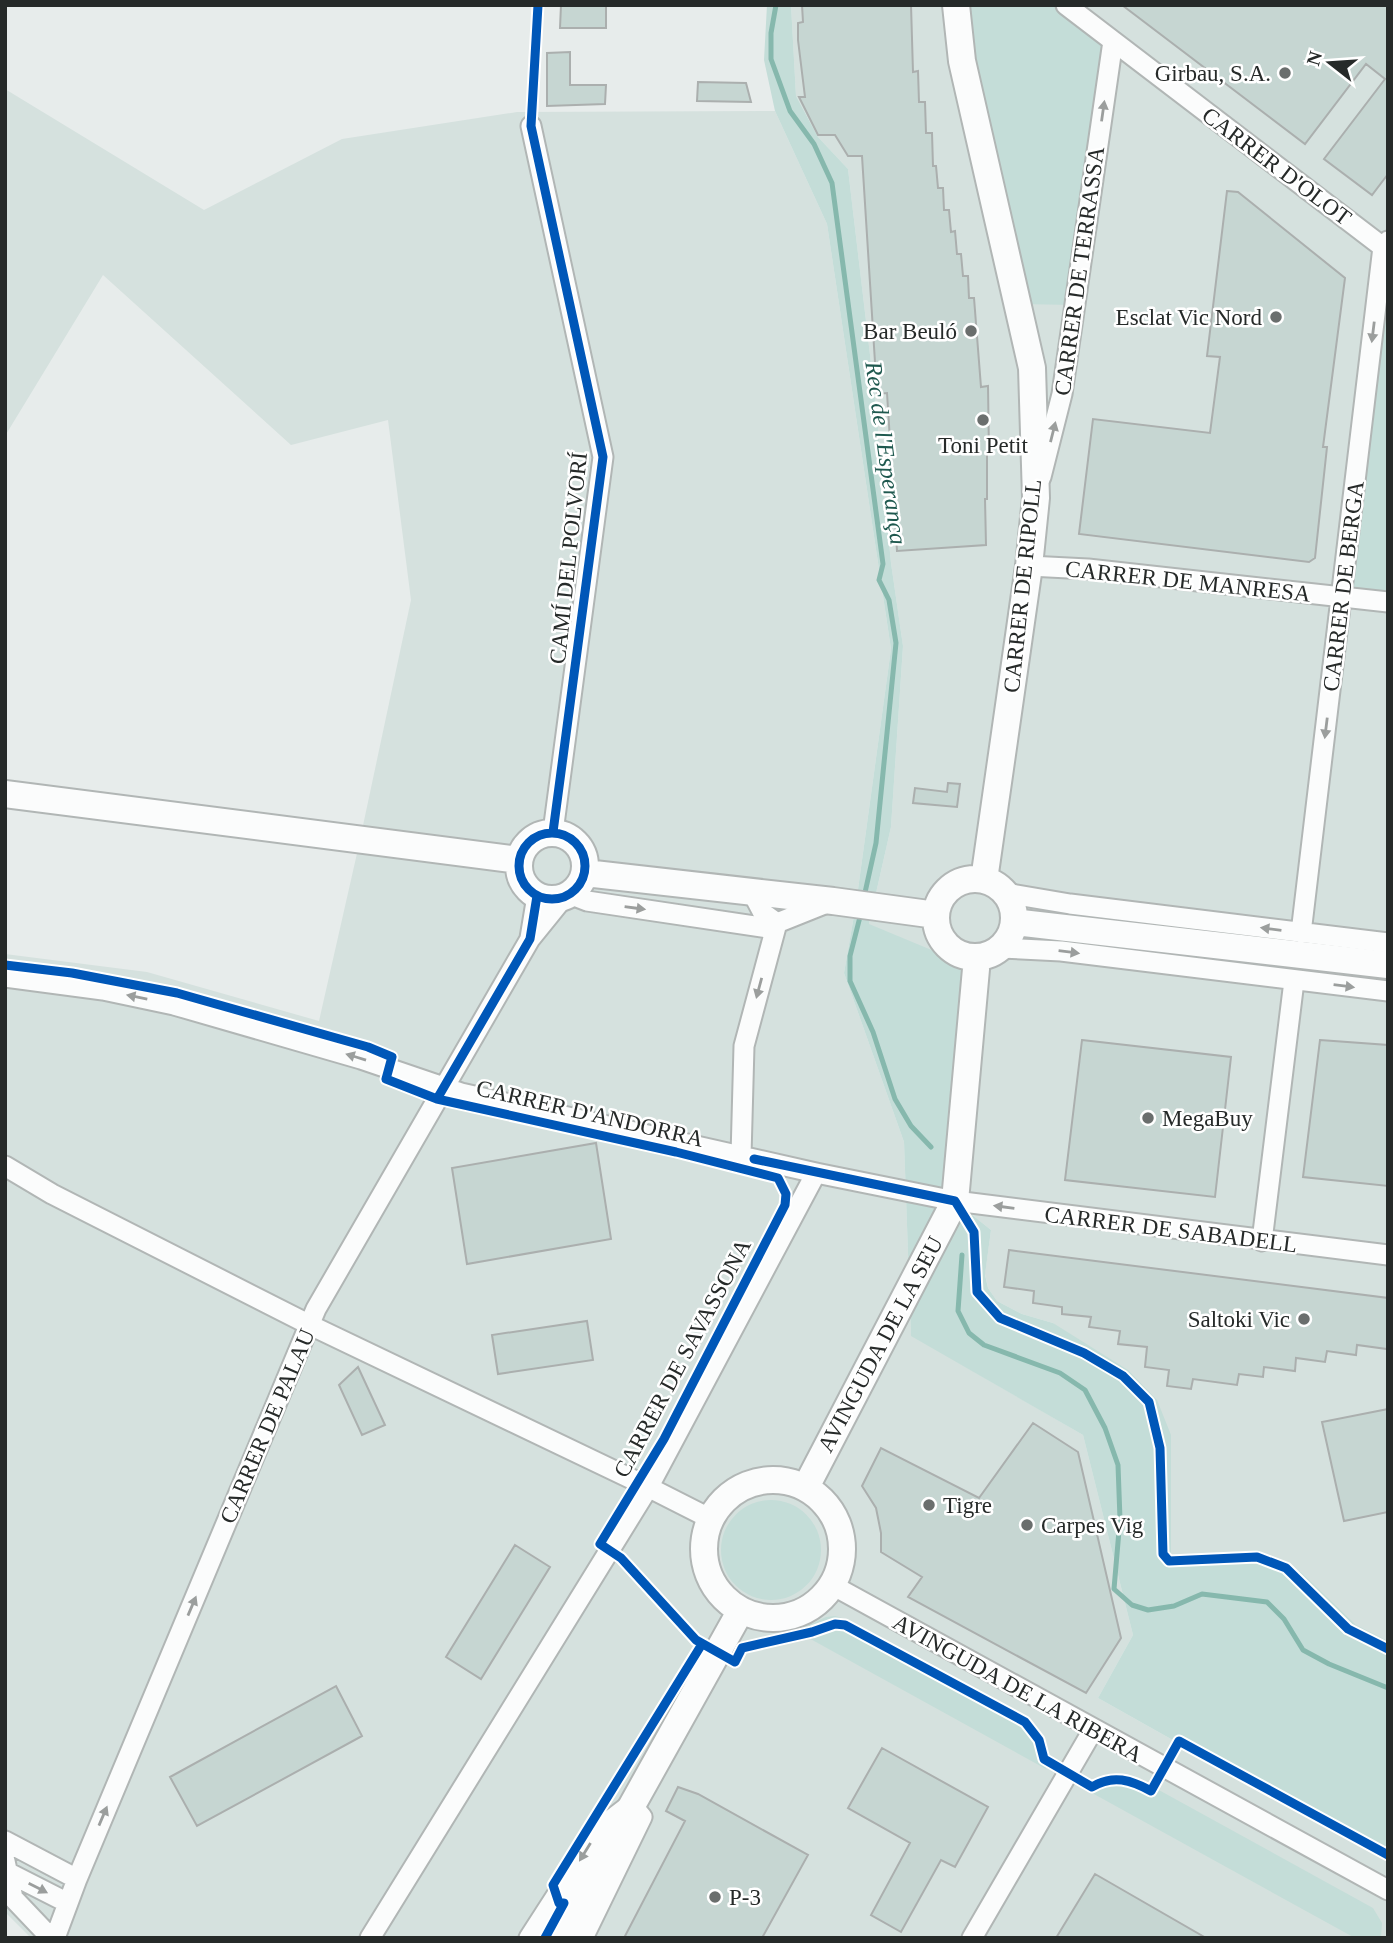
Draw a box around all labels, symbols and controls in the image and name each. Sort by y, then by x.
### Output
north arrow [1295,28,1365,98]
text: N [1302,48,1326,68]
place label: Girbau, S.A. [1155,61,1271,86]
marker: Girbau, S.A. [1277,65,1293,81]
one-way arrow [1097,100,1108,122]
street label: CARRER D'OLOT [1197,102,1356,231]
street label: CARRER DE TERRASSA [1050,144,1109,397]
place label: Esclat Vic Nord [1116,305,1262,330]
marker: Esclat Vic Nord [1268,309,1284,325]
place label: Bar Beuló [863,319,957,344]
one-way arrow [1368,321,1379,343]
marker: Bar Beuló [963,323,979,339]
water label: Rec de l'Esperança [860,359,912,546]
marker: Toni Petit [975,412,991,428]
one-way arrow [1048,421,1059,443]
place label: Toni Petit [938,433,1028,458]
street label: CAMÍ DEL POLVORÍ [545,451,592,665]
street label: CARRER DE RIPOLL [999,478,1046,694]
street label: CARRER DE BERGA [1318,479,1369,693]
street label: CARRER DE MANRESA [1064,556,1312,607]
one-way arrow [1321,717,1332,739]
one-way arrow [624,903,646,914]
one-way arrow [1260,924,1282,935]
one-way arrow [1059,947,1081,958]
one-way arrow [753,978,764,1000]
one-way arrow [1333,981,1355,992]
one-way arrow [126,992,148,1003]
one-way arrow [346,1052,367,1062]
street label: CARRER D'ANDORRA [474,1075,706,1152]
place label: MegaBuy [1162,1106,1253,1131]
marker: MegaBuy [1140,1110,1156,1126]
one-way arrow [993,1202,1015,1213]
street label: CARRER DE SABADELL [1043,1202,1299,1257]
street label: AVINGUDA DE LA SEU [813,1232,948,1456]
street label: CARRER DE SAVASSONA [609,1234,756,1482]
place label: Saltoki Vic [1188,1307,1290,1332]
marker: Saltoki Vic [1296,1311,1312,1327]
street label: CARRER DE PALAU [215,1325,320,1527]
place label: Tigre [943,1493,992,1518]
marker: Tigre [921,1497,937,1513]
place label: Carpes Vig [1041,1513,1144,1538]
marker: Carpes Vig [1019,1517,1035,1533]
one-way arrow [187,1596,198,1617]
street label: AVINGUDA DE LA RIBERA [889,1609,1147,1768]
one-way arrow [98,1805,109,1826]
one-way arrow [578,1842,591,1861]
one-way arrow [28,1882,48,1893]
place label: P-3 [729,1885,761,1910]
marker: P-3 [707,1889,723,1905]

